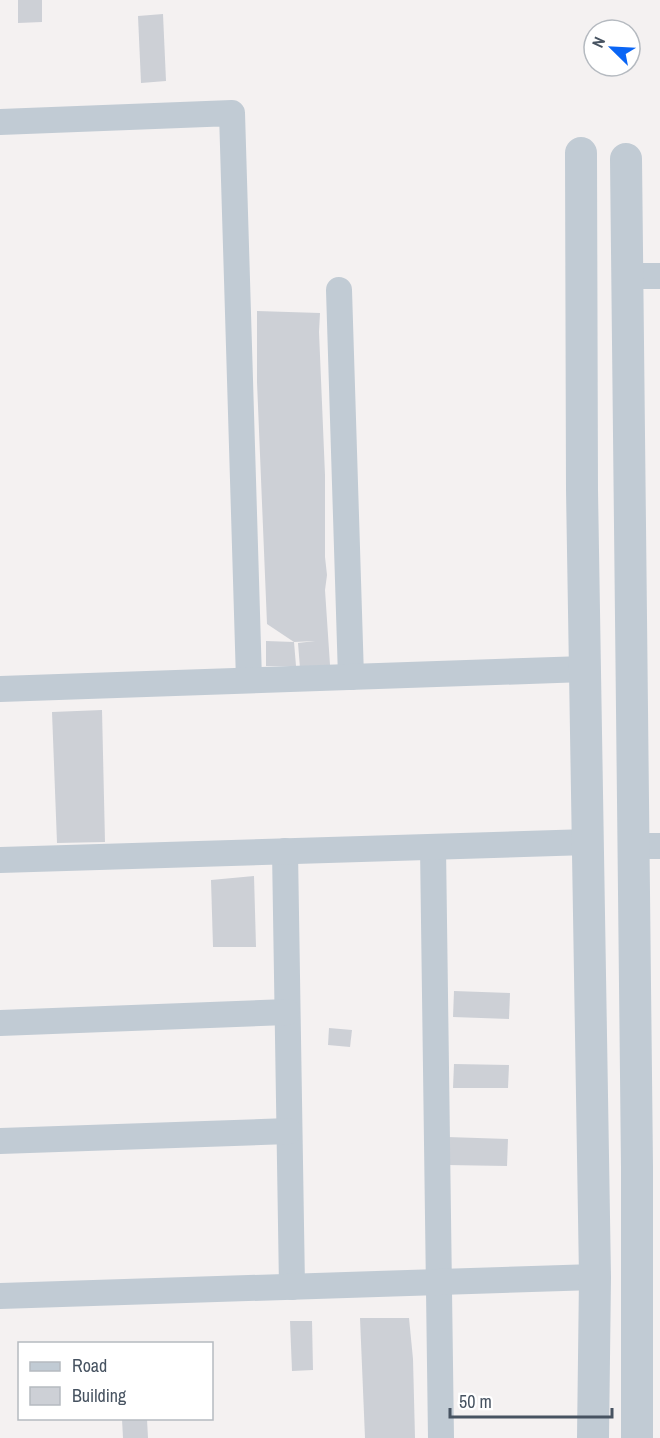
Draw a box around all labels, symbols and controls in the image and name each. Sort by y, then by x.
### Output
north arrow [582,18,642,78]
text: N [586,33,610,51]
legend [18,1342,213,1420]
text: Road [72,1353,107,1378]
scale bar [450,1381,612,1419]
text: Building [72,1383,127,1408]
text: 50 m [459,1389,492,1414]

